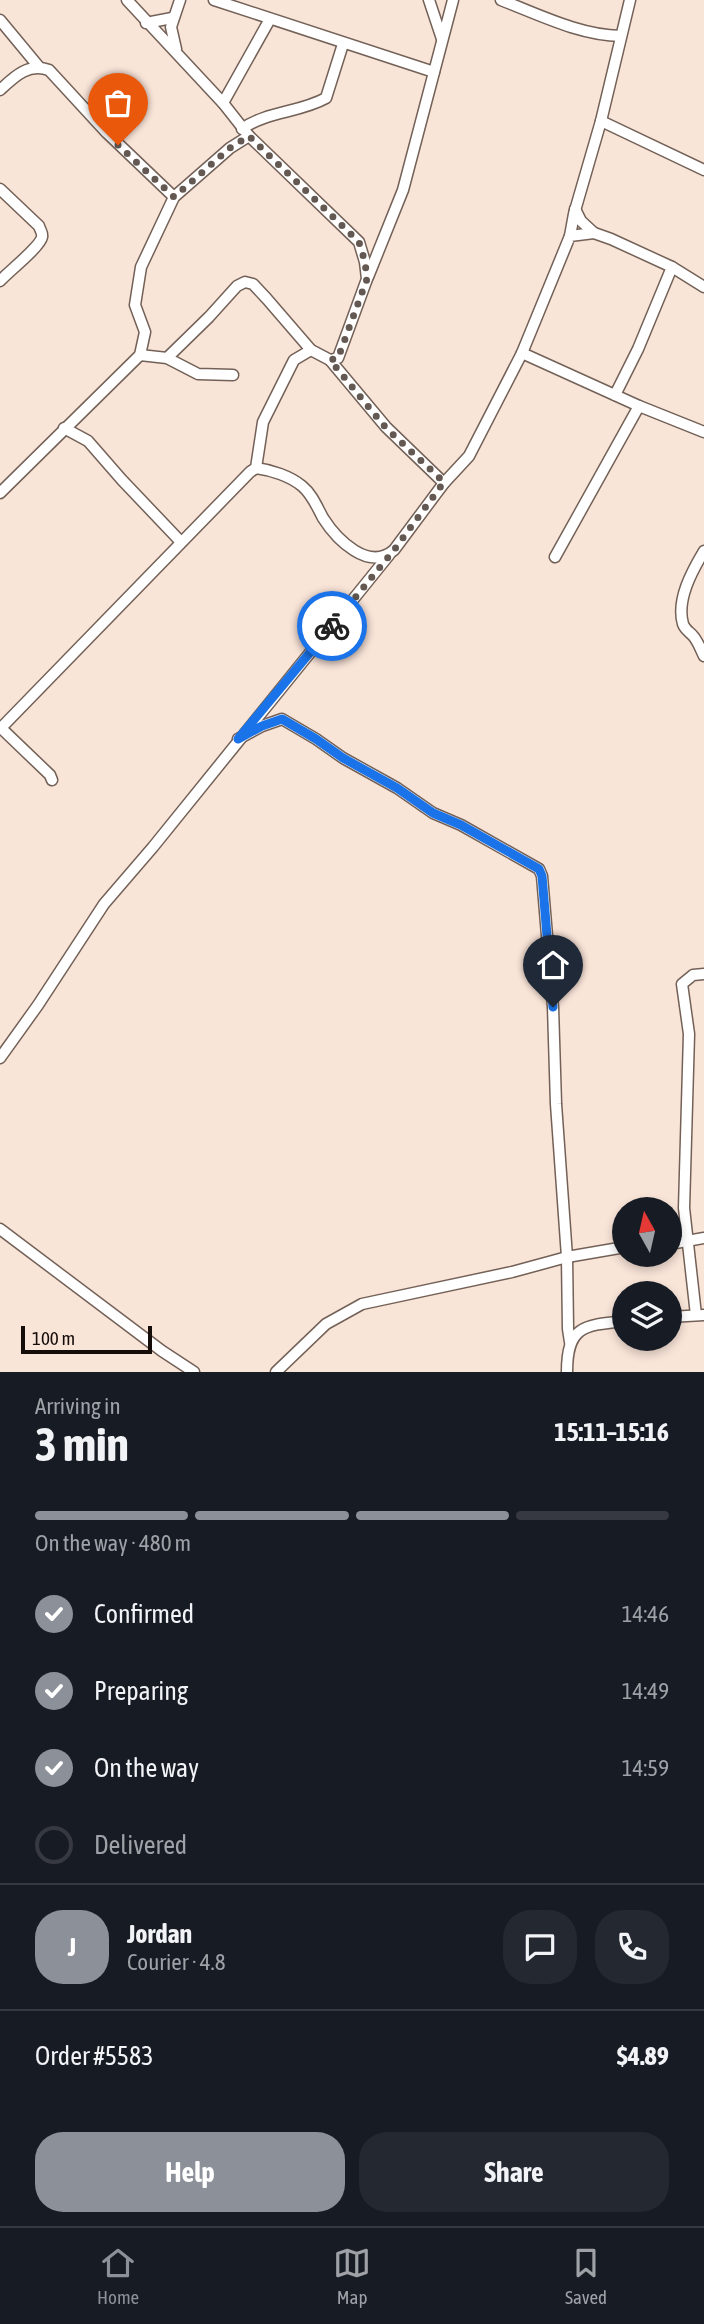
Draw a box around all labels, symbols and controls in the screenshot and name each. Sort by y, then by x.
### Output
pin [88,73,148,145]
icon: bag [99,84,137,122]
courier [297,591,367,661]
icon: bike [313,607,351,645]
pin [523,935,583,1007]
icon: home [534,946,572,984]
north arrow [612,1197,682,1267]
map controls [612,1197,682,1351]
button: layers [612,1281,682,1351]
scale bar [21,1323,152,1355]
text: 100 m [32,1327,75,1349]
text: Arriving in [35,1393,121,1419]
text: 15:11–15:16 [554,1417,669,1447]
text: 3 min [35,1418,129,1471]
text: On the way · 480 m [35,1530,191,1556]
icon: check [35,1595,73,1633]
text: Confirmed [94,1599,194,1629]
text: 14:46 [622,1601,669,1627]
icon: check [35,1672,73,1710]
text: Preparing [94,1676,188,1706]
text: 14:49 [622,1678,669,1704]
icon: check [35,1749,73,1787]
text: On the way [94,1753,199,1783]
text: 14:59 [622,1755,669,1781]
text: Delivered [94,1830,187,1860]
button: chat [503,1910,577,1984]
button: phone [595,1910,669,1984]
text: Jordan [127,1919,192,1949]
text: J [68,1932,76,1962]
text: Courier · 4.8 [127,1949,226,1975]
text: Order #5583 [35,2041,154,2071]
text: $4.89 [617,2041,669,2071]
button: Help [35,2132,345,2212]
button: Share [359,2132,669,2212]
tab: Home [97,2244,139,2308]
tab: Map [333,2244,371,2308]
tab: Saved [565,2244,607,2308]

